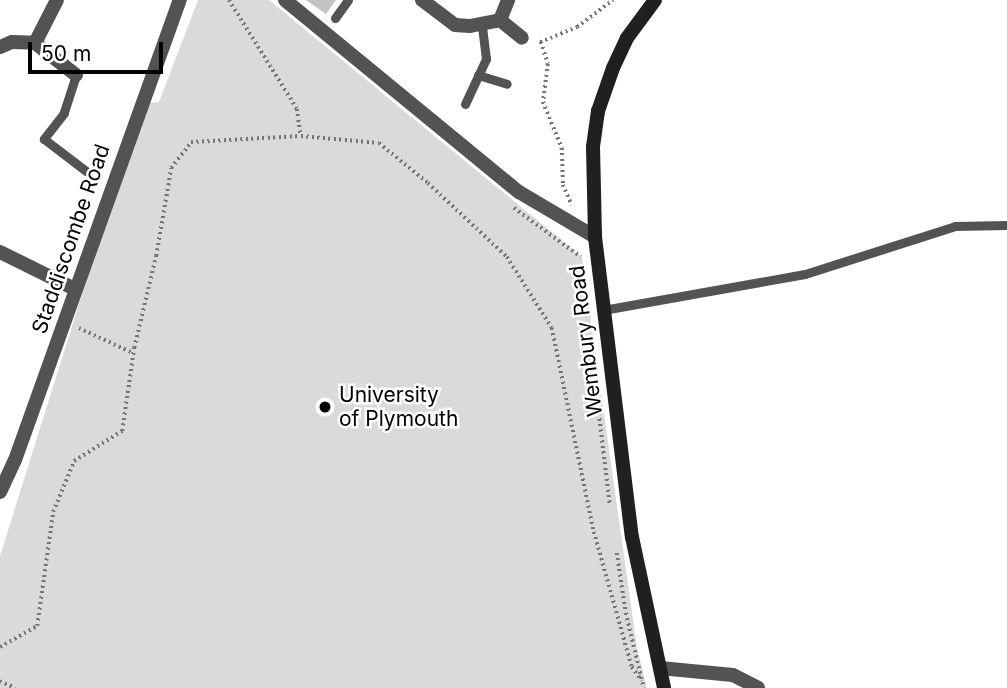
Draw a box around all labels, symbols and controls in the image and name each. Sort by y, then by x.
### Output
scale bar [32,28,166,72]
text: 50 m [41,41,91,66]
street label: Staddiscombe Road [27,141,115,337]
street label: Wembury Road [564,264,608,418]
place label: University of Plymouth [339,382,458,432]
marker: University of Plymouth [317,399,333,415]

